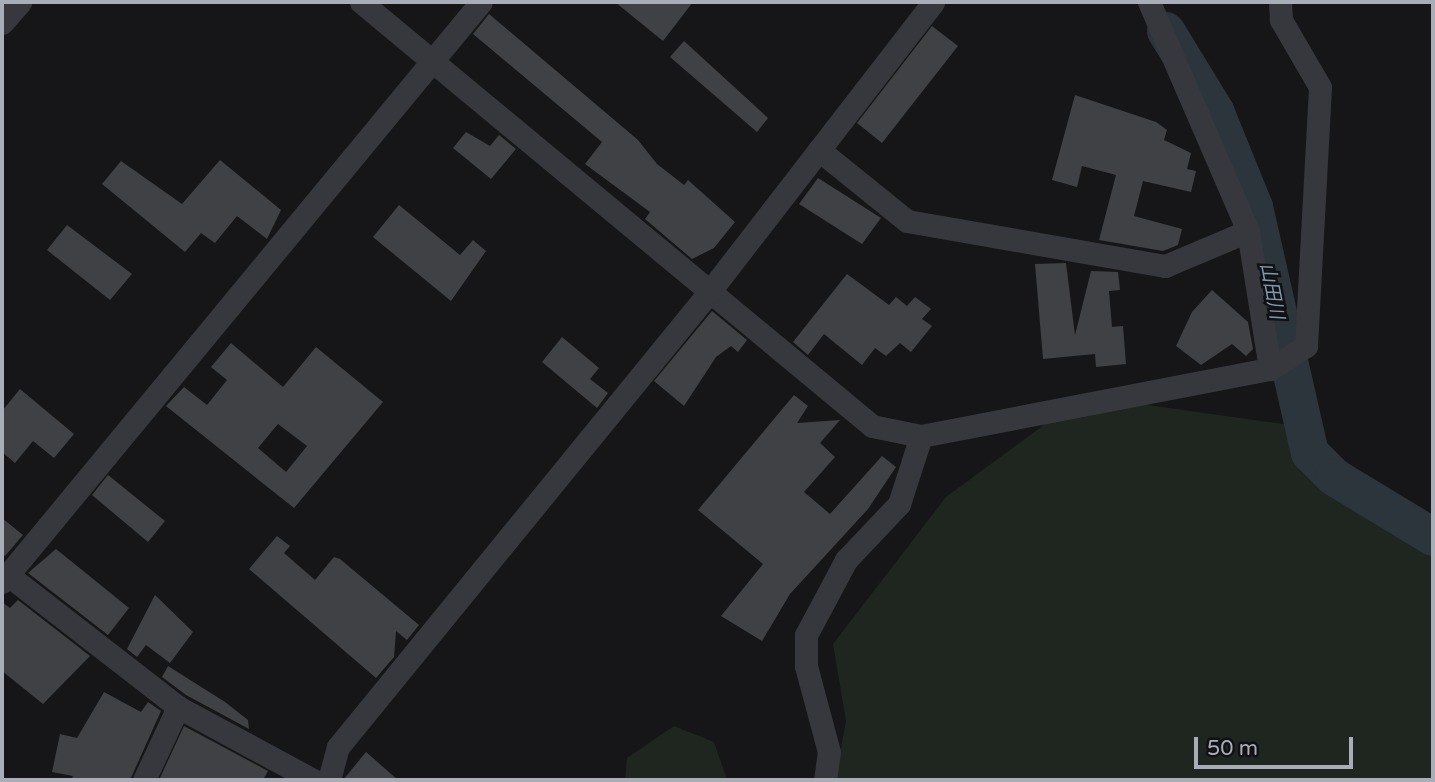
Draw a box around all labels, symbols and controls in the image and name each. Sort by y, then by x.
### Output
water label: 山田川 [1254,261,1288,321]
scale bar [1197,722,1356,766]
text: 50 m [1207,736,1258,761]

